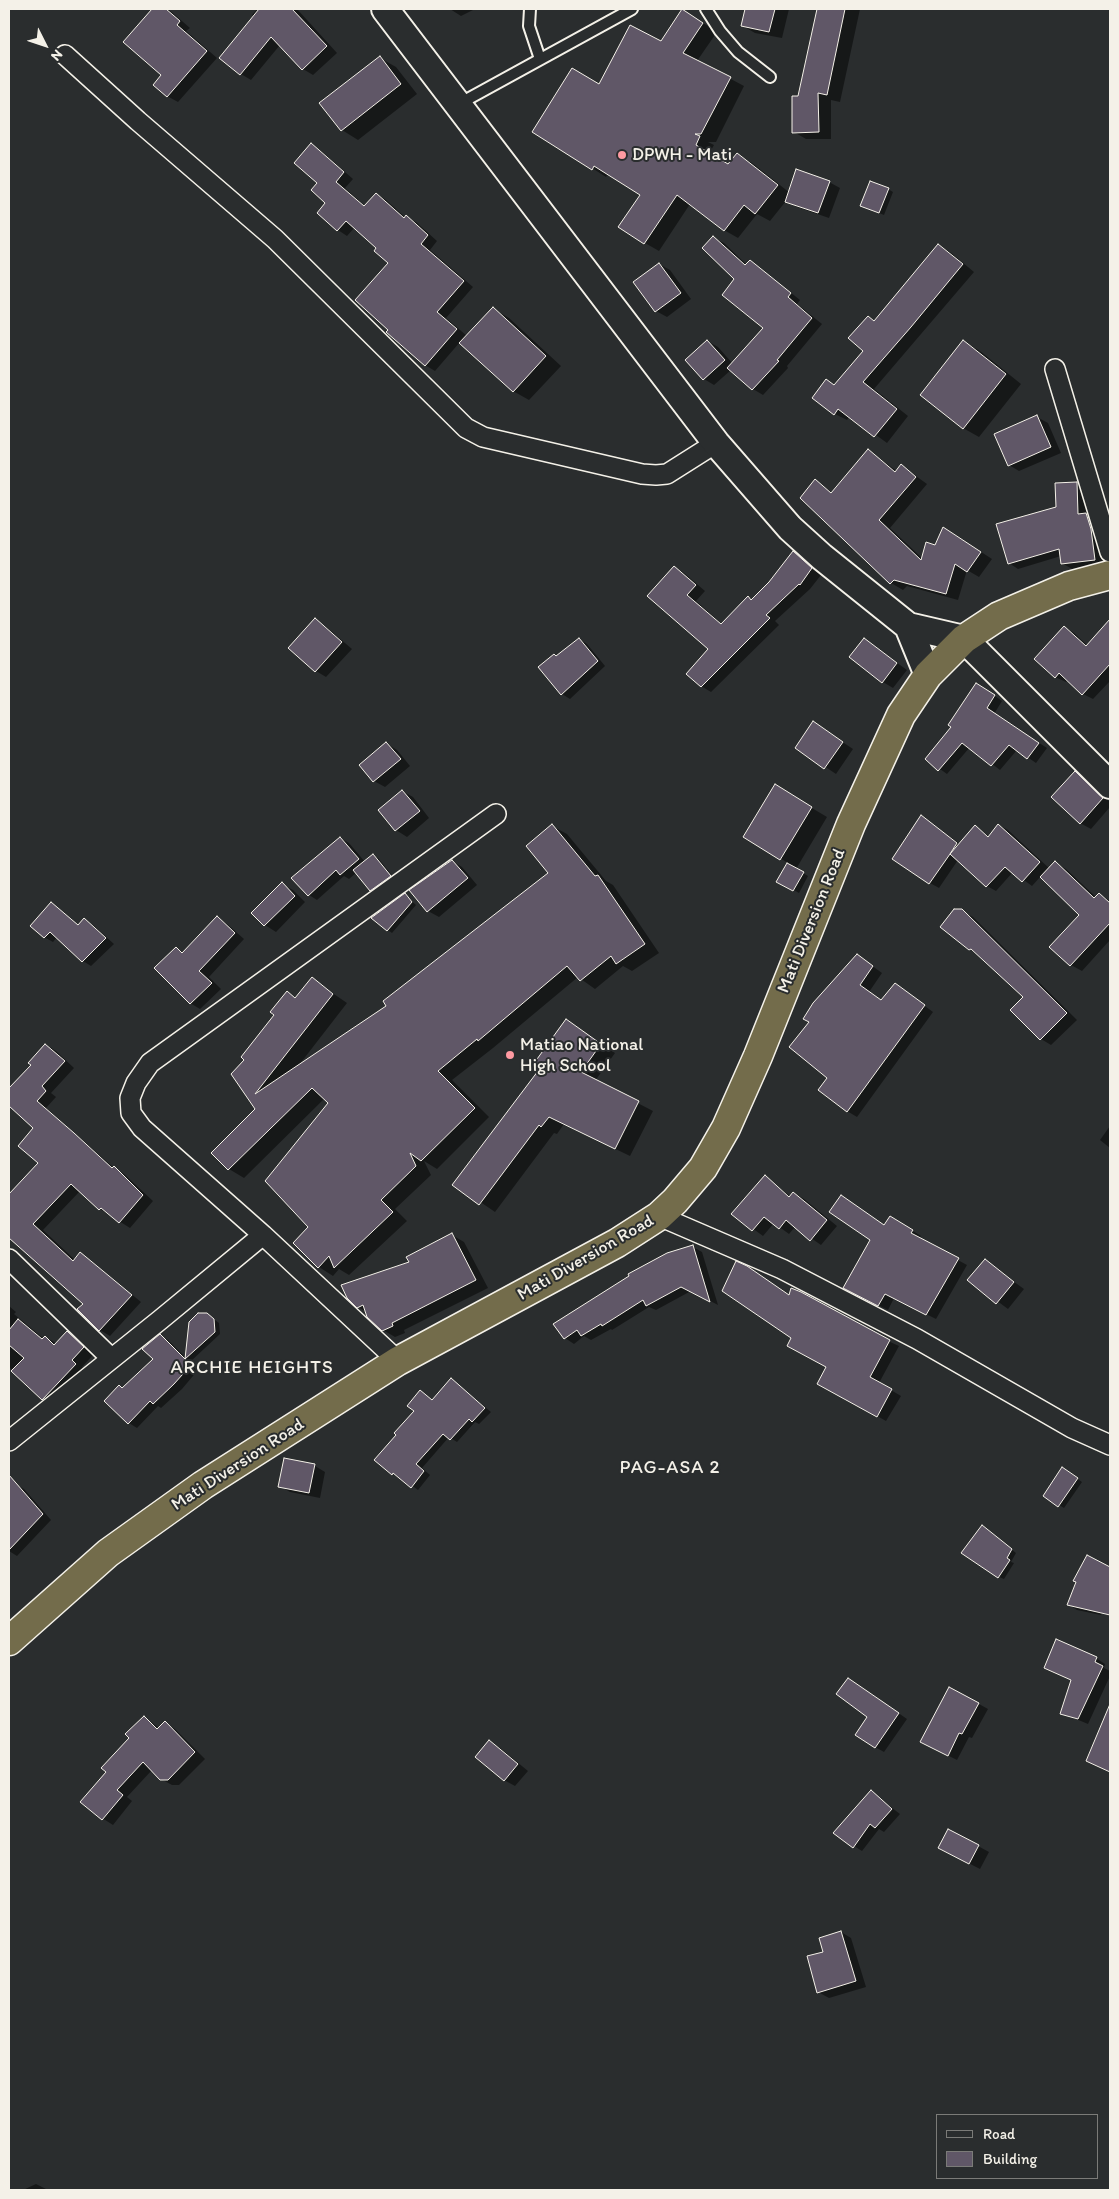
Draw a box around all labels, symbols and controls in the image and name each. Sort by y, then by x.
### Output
north arrow [20,20,70,70]
text: N [47,46,66,64]
place label: DPWH - Mati [632,144,732,166]
marker: DPWH - Mati [616,149,628,161]
street label: Mati Diversion Road [773,846,851,996]
place label: Matiao National High School [520,1034,643,1076]
marker: Matiao National High School [504,1049,516,1061]
street label: Mati Diversion Road [514,1210,658,1306]
district label: ARCHIE HEIGHTS [171,1357,333,1379]
street label: Mati Diversion Road [168,1414,308,1516]
district label: PAG-ASA 2 [618,1457,722,1479]
legend [936,2114,1099,2179]
text: Road [983,2125,1015,2143]
text: Building [983,2150,1037,2168]

